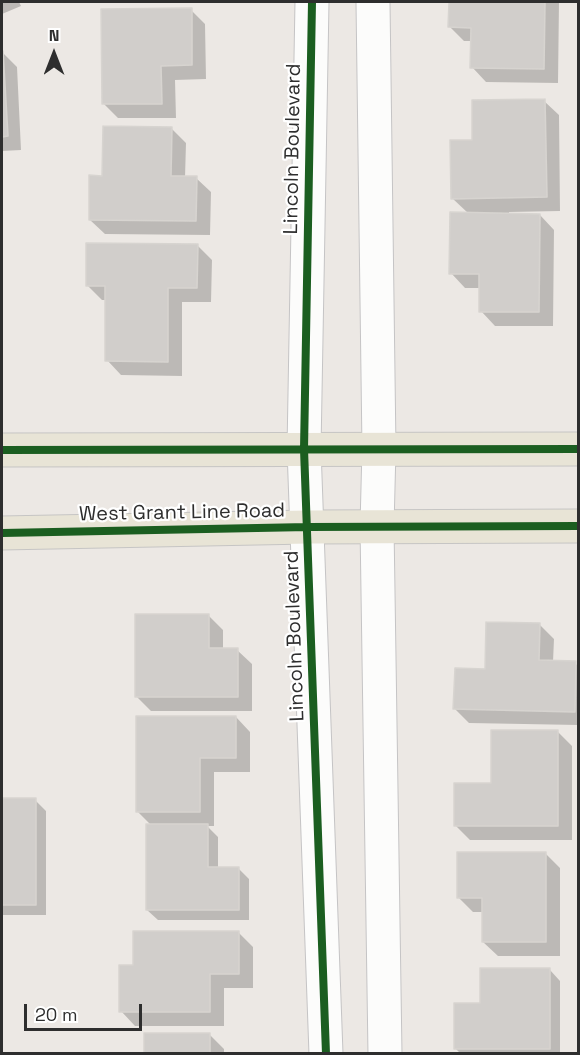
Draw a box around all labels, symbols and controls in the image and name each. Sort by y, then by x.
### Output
north arrow [24,24,84,84]
text: N [49,25,59,46]
street label: Lincoln Boulevard [280,63,306,235]
street label: West Grant Line Road [79,499,285,527]
street label: Lincoln Boulevard [280,550,310,722]
scale bar [27,992,146,1030]
text: 20 m [35,1003,78,1026]

